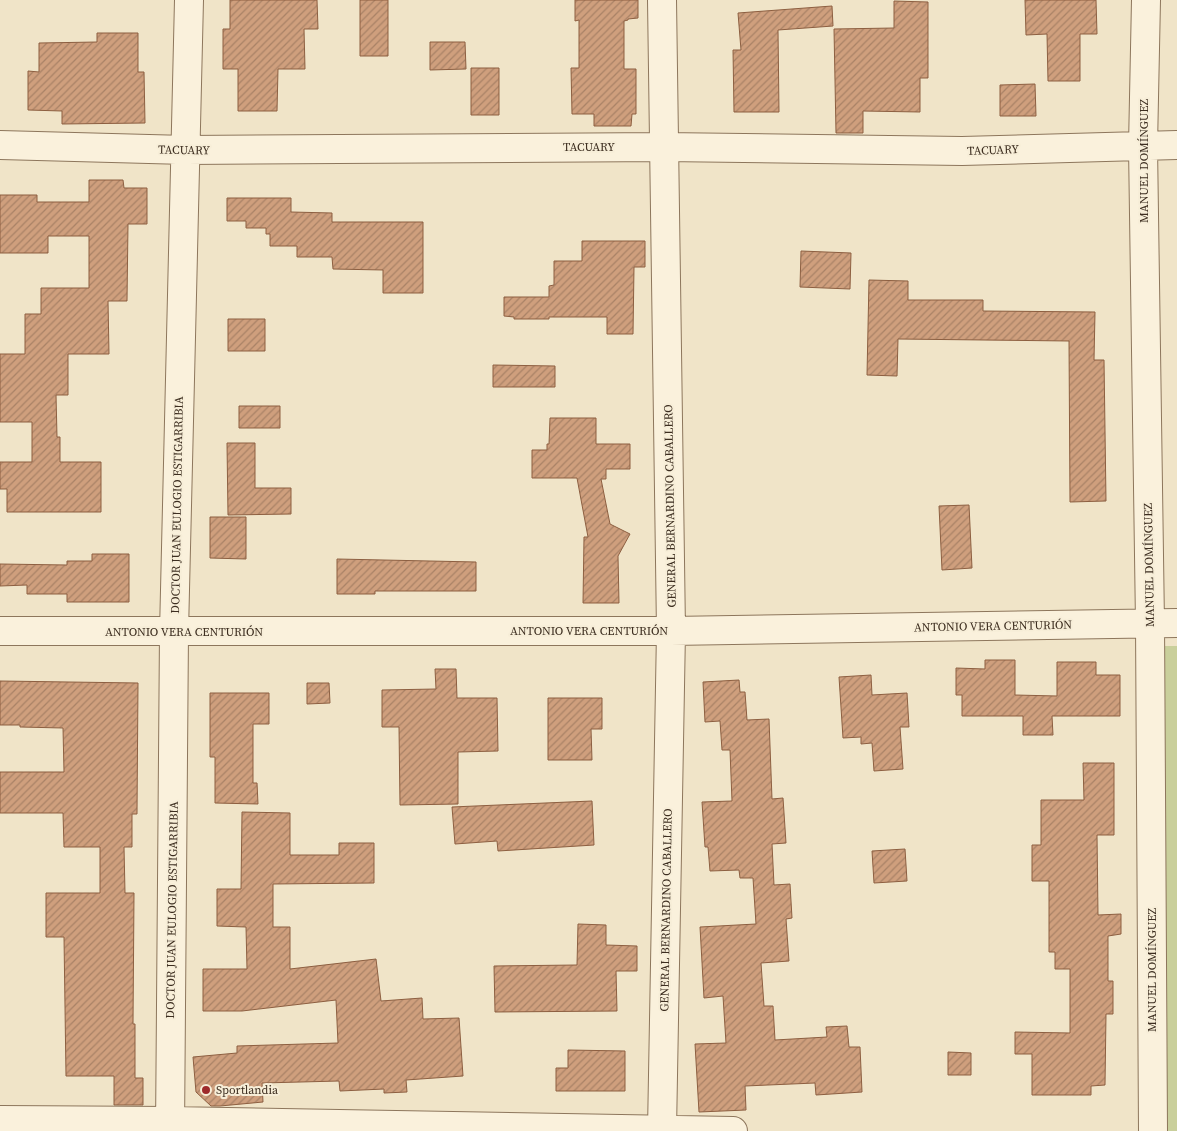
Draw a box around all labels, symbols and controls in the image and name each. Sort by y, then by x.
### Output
street label: MANUEL DOMÍNGUEZ [1136,99,1152,223]
street label: TACUARY [563,139,615,155]
street label: TACUARY [967,141,1020,159]
street label: TACUARY [158,142,210,158]
street label: DOCTOR JUAN EULOGIO ESTIGARRIBIA [167,396,187,614]
street label: GENERAL BERNARDINO CABALLERO [660,404,680,608]
street label: MANUEL DOMÍNGUEZ [1140,502,1158,627]
street label: ANTONIO VERA CENTURIÓN [914,617,1072,635]
street label: ANTONIO VERA CENTURIÓN [510,623,668,639]
street label: ANTONIO VERA CENTURIÓN [105,624,263,640]
street label: DOCTOR JUAN EULOGIO ESTIGARRIBIA [162,801,182,1019]
street label: GENERAL BERNARDINO CABALLERO [656,808,676,1012]
street label: MANUEL DOMÍNGUEZ [1144,908,1160,1032]
place label: Sportlandia [216,1082,279,1098]
marker: Sportlandia [200,1084,212,1096]

